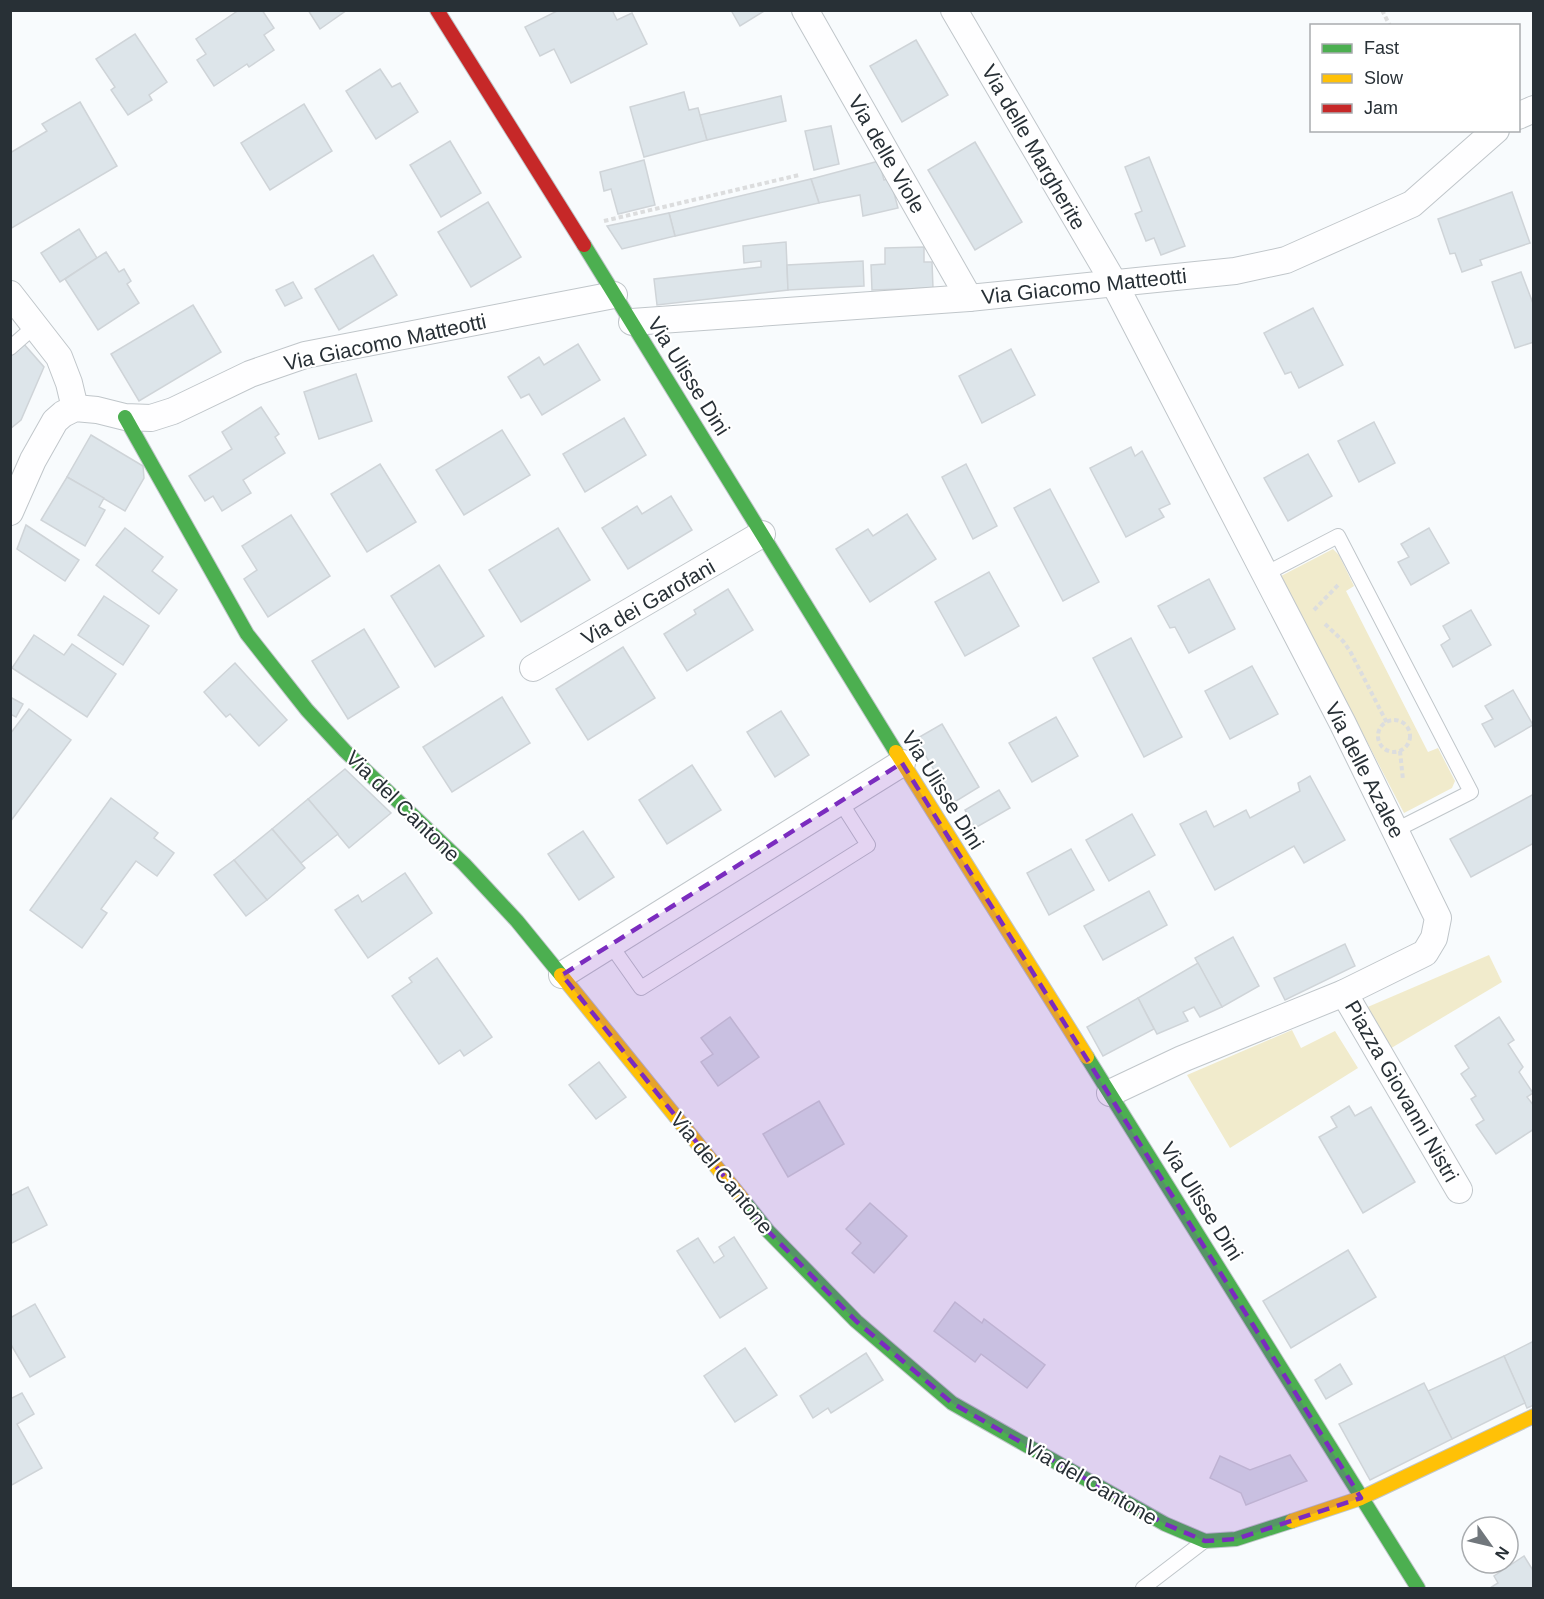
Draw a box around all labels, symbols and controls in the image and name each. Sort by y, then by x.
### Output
legend [1310,24,1520,132]
text: Fast [1364,38,1399,58]
street label: Via delle Margherite [977,61,1091,233]
text: Slow [1364,68,1404,88]
street label: Via delle Viole [844,91,930,217]
text: Jam [1364,98,1398,118]
street label: Via Giacomo Matteotti [980,264,1188,308]
street label: Via Giacomo Matteotti [282,309,488,375]
street label: Via Ulisse Dini [643,313,735,439]
street label: Via dei Garofani [577,554,719,650]
street label: Via delle Azalee [1321,698,1409,842]
street label: Via Ulisse Dini [897,727,989,853]
street label: Via del Cantone [341,746,465,866]
street label: Piazza Giovanni Nistri [1341,996,1463,1186]
street label: Via del Cantone [666,1108,778,1238]
street label: Via Ulisse Dini [1156,1138,1248,1264]
street label: Via del Cantone [1021,1435,1161,1529]
north arrow [1460,1515,1520,1575]
text: N [1492,1544,1512,1563]

